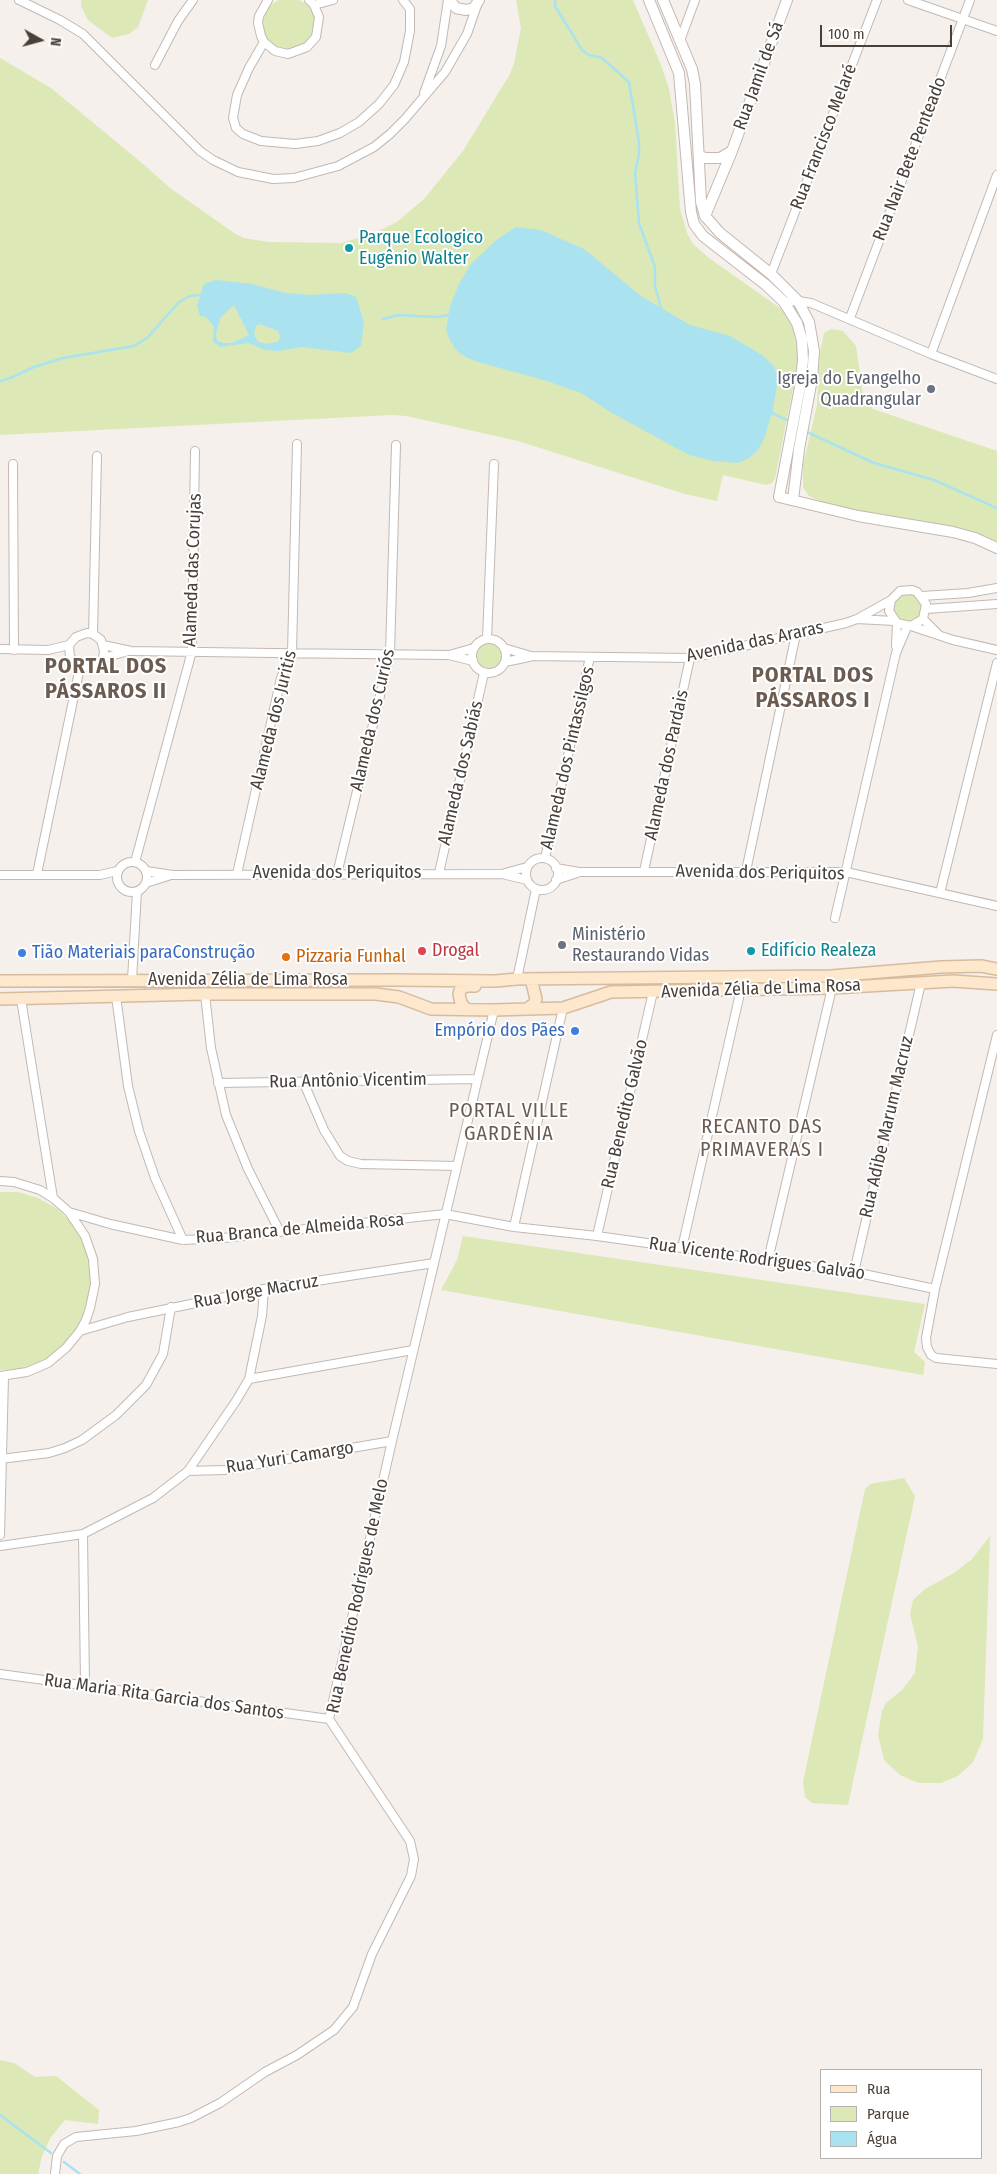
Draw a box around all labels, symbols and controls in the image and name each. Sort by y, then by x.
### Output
north arrow [15,15,65,65]
scale bar [822,15,954,47]
street label: Rua Jamil de Sá [729,19,789,133]
text: 100 m [828,25,865,43]
text: N [46,37,64,47]
street label: Rua Francisco Melaré [786,61,862,213]
street label: Rua Nair Bete Penteado [869,74,951,244]
place label: Parque Ecologico Eugênio Walter [359,227,483,270]
marker: Parque Ecologico Eugênio Walter [343,242,355,254]
place label: Igreja do Evangelho Quadrangular [777,368,921,410]
marker: Igreja do Evangelho Quadrangular [925,383,937,395]
street label: Alameda das Corujas [180,493,206,647]
street label: Avenida das Araras [685,617,825,667]
street label: Alameda dos Curiós [346,647,400,793]
street label: Alameda dos Juritis [246,648,302,792]
district label: PORTAL DOS PÁSSAROS II [43,654,169,706]
district label: PORTAL DOS PÁSSAROS I [750,663,876,714]
street label: Alameda dos Pintassilgos [536,664,600,852]
street label: Alameda dos Pardais [641,688,693,842]
street label: Alameda dos Sabiás [434,699,488,847]
street label: Avenida dos Periquitos [675,861,845,885]
street label: Avenida dos Periquitos [252,862,422,884]
place label: Ministério Restaurando Vidas [572,924,709,966]
marker: Ministério Restaurando Vidas [556,939,568,951]
place label: Drogal [432,940,479,962]
place label: Edifício Realeza [761,940,876,962]
place label: Tião Materiais paraConstrução [32,942,255,964]
marker: Drogal [416,945,428,957]
marker: Edifício Realeza [745,945,757,957]
place label: Pizzaria Funhal [296,946,406,968]
marker: Tião Materiais paraConstrução [16,947,28,959]
marker: Pizzaria Funhal [280,951,292,963]
street label: Avenida Zélia de Lima Rosa [148,969,348,991]
street label: Avenida Zélia de Lima Rosa [661,975,861,1003]
place label: Empório dos Pães [434,1020,565,1042]
marker: Empório dos Pães [569,1025,581,1037]
street label: Rua Adibe Marum Macruz [856,1034,918,1220]
street label: Rua Benedito Galvão [597,1037,653,1191]
street label: Rua Antônio Vicentim [269,1069,427,1093]
district label: PORTAL VILLE GARDÊNIA [447,1099,571,1146]
district label: RECANTO DAS PRIMAVERAS I [699,1115,825,1162]
street label: Rua Branca de Almeida Rosa [195,1209,405,1249]
street label: Rua Vicente Rodrigues Galvão [648,1233,866,1285]
street label: Rua Jorge Macruz [192,1270,320,1314]
street label: Rua Yuri Camargo [225,1437,355,1479]
street label: Rua Benedito Rodrigues de Melo [323,1477,393,1715]
street label: Rua Maria Rita Garcia dos Santos [43,1669,285,1725]
legend [820,2069,982,2159]
text: Rua [867,2080,890,2098]
text: Parque [867,2105,910,2123]
text: Água [867,2130,897,2148]

